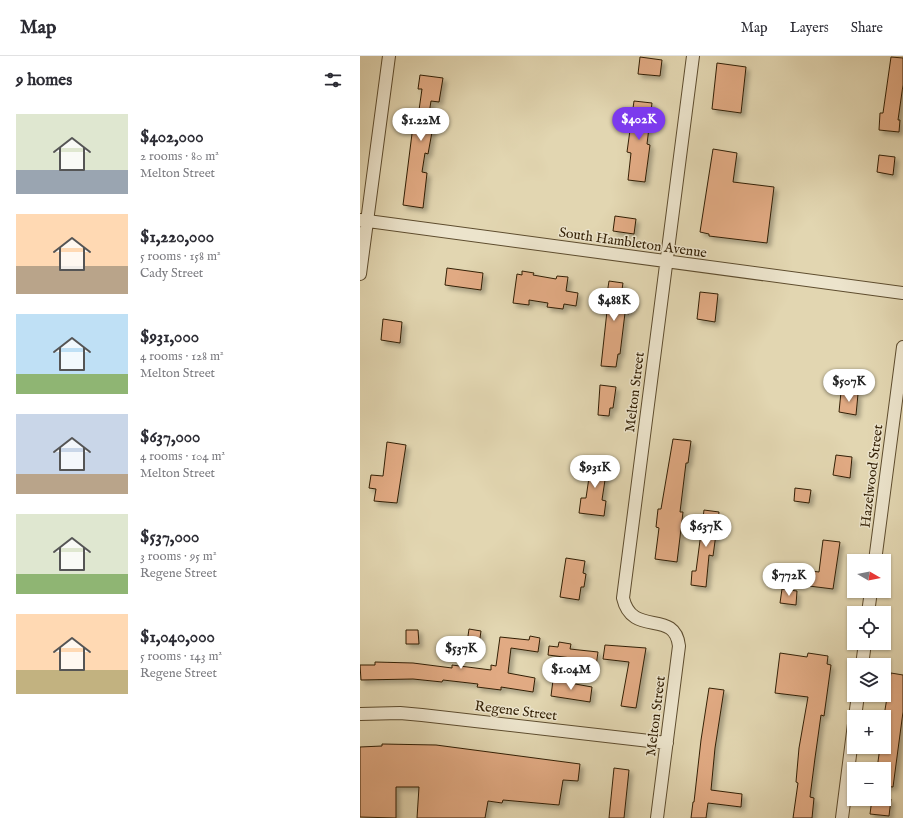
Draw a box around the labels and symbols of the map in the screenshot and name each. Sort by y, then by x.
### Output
pin: $402K [611,107,667,141]
pin: $1.22M [388,108,454,142]
street label: South Hambleton Avenue [558,224,709,262]
pin: $488K [586,288,642,322]
street label: Melton Street [621,351,649,433]
pin: $507K [821,369,877,403]
street label: Hazelwood Street [857,423,887,529]
pin: $931K [567,455,623,489]
pin: $637K [678,514,734,548]
north arrow [847,554,891,598]
pin: $772K [761,563,817,597]
pin: $537K [433,636,489,670]
pin: $1.04M [538,657,604,691]
street label: Melton Street [642,675,670,757]
street label: Regene Street [474,697,558,725]

